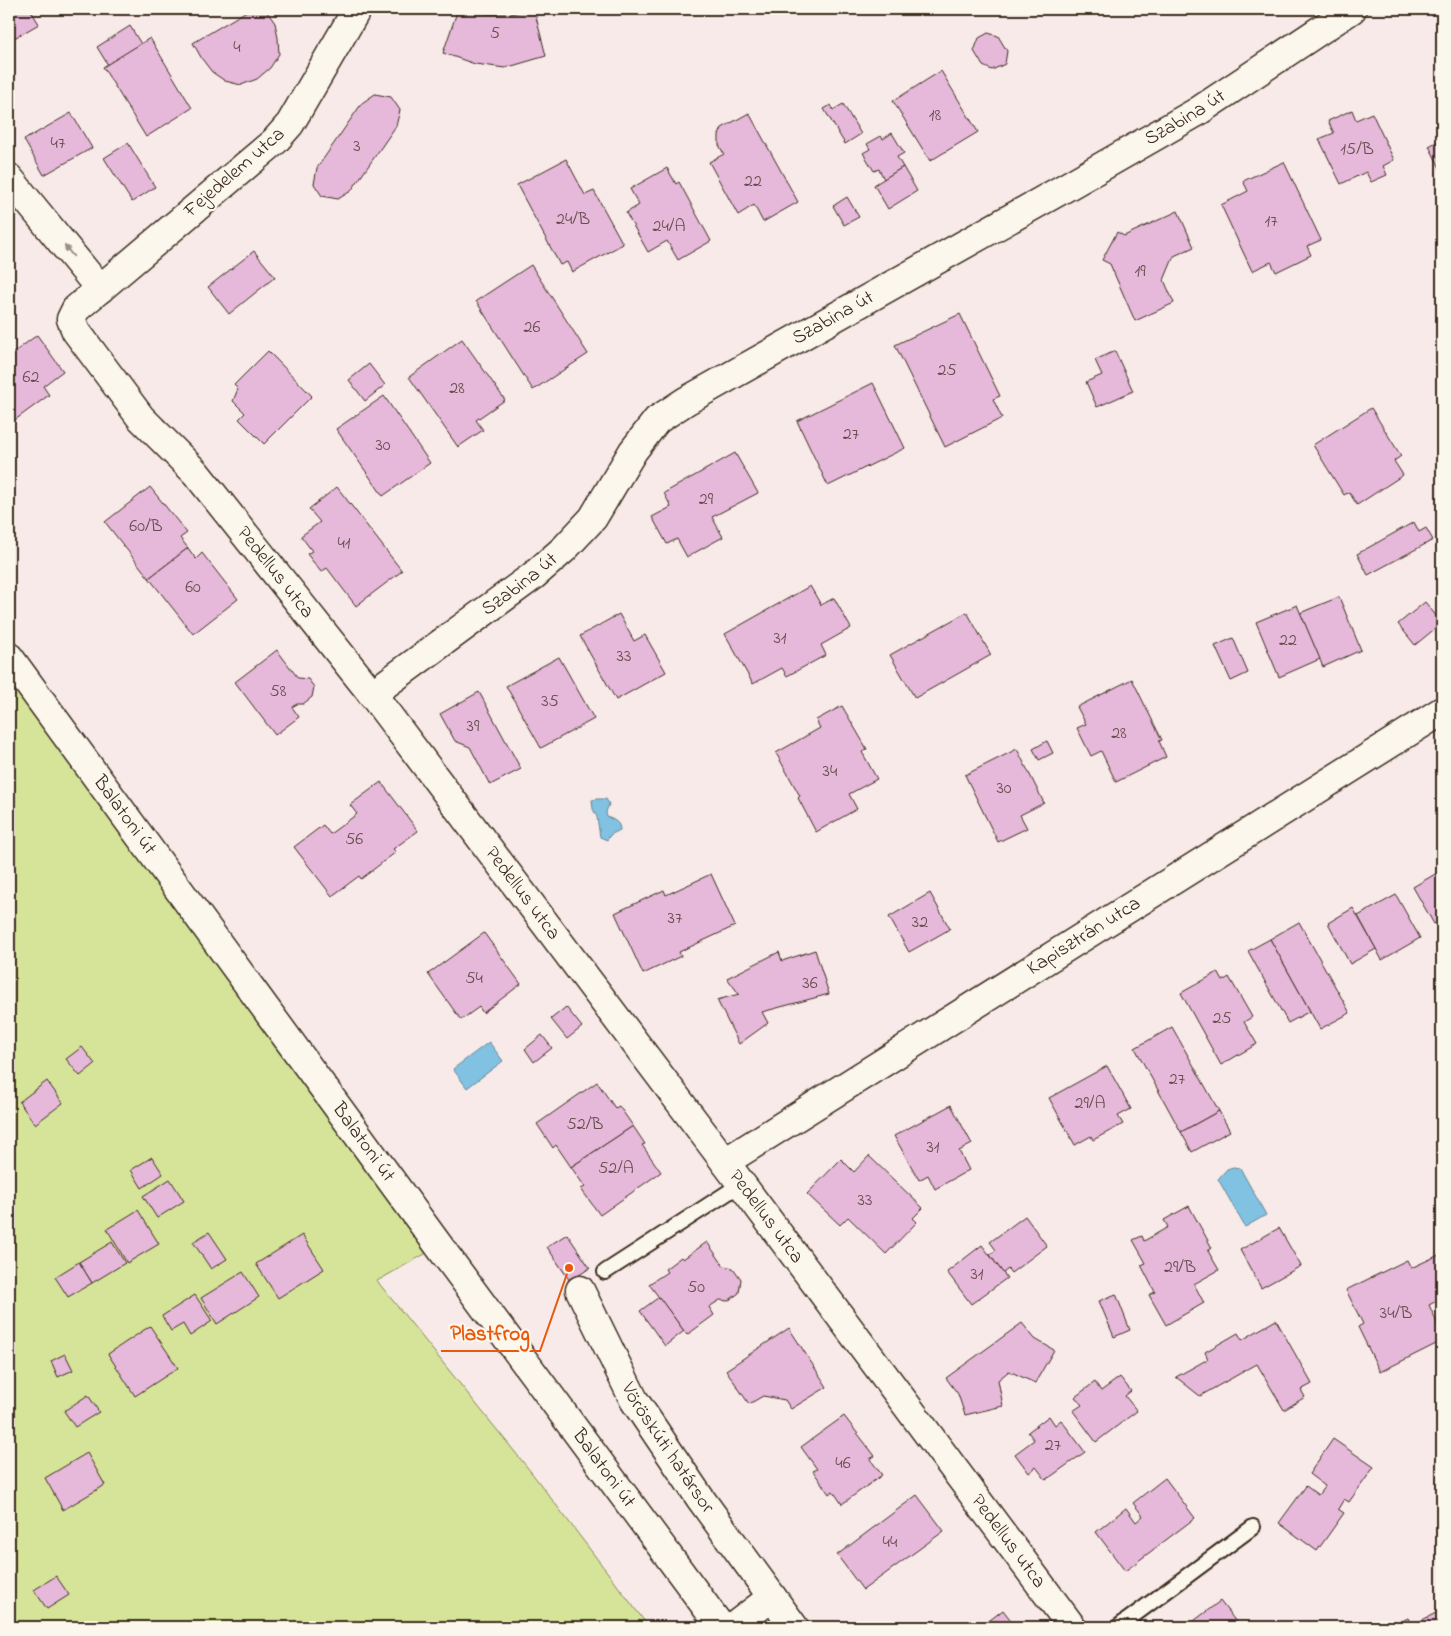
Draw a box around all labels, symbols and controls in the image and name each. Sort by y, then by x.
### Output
house number: 5 [490,21,500,47]
house number: 4 [233,35,241,61]
street label: Szabina út [1139,82,1232,154]
house number: 18 [929,103,941,129]
street label: Fejedelem utca [177,121,292,226]
house number: 47 [51,131,66,157]
house number: 3 [353,134,361,160]
house number: 15/B [1340,137,1374,163]
house number: 22 [744,169,762,195]
house number: 24/B [556,207,590,233]
house number: 17 [1264,209,1278,235]
house number: 24/A [652,214,686,240]
one-way arrow [63,245,74,258]
house number: 19 [1134,259,1146,285]
street label: Szabina út [787,283,880,353]
house number: 26 [524,315,541,341]
house number: 25 [937,358,957,384]
house number: 62 [23,365,39,391]
house number: 28 [449,376,465,402]
house number: 27 [843,422,860,448]
house number: 30 [375,433,391,459]
house number: 29 [699,487,714,513]
house number: 60/B [129,514,163,540]
street label: Pedellus utca [229,520,321,625]
house number: 41 [337,531,351,557]
street label: Szabina út [476,546,565,624]
house number: 60 [185,575,201,601]
house number: 31 [773,626,787,652]
house number: 22 [1279,628,1297,654]
house number: 33 [617,644,631,670]
house number: 58 [269,679,287,705]
house number: 35 [541,689,559,715]
house number: 39 [467,714,480,740]
house number: 28 [1111,721,1127,747]
house number: 34 [823,759,838,785]
street label: Balatoni út [85,769,164,861]
house number: 30 [996,776,1012,802]
house number: 56 [345,827,363,853]
street label: Pedellus utca [477,840,567,946]
street label: Kapisztrán utca [1021,890,1146,983]
house number: 37 [668,906,683,932]
house number: 32 [912,910,928,936]
house number: 54 [465,966,483,992]
house number: 36 [802,971,818,997]
house number: 25 [1212,1006,1232,1032]
house number: 27 [1169,1067,1186,1093]
house number: 29/A [1074,1091,1106,1117]
street label: Balatoni út [324,1096,402,1188]
house number: 52/B [567,1112,603,1138]
house number: 31 [926,1135,940,1161]
house number: 52/A [598,1156,634,1182]
street label: Pedellus utca [721,1164,811,1270]
house number: 33 [858,1188,872,1214]
house number: 29/B [1164,1255,1196,1281]
house number: 31 [970,1262,984,1288]
house number: 50 [687,1275,705,1301]
house number: 34/B [1380,1301,1412,1327]
callout: Plastfrog [441,1315,540,1351]
text: Plastfrog [450,1320,530,1352]
street label: Vöröskúti határsor [613,1377,722,1520]
street label: Balatoni út [564,1422,643,1514]
house number: 27 [1045,1433,1062,1459]
house number: 46 [835,1451,851,1477]
street label: Pedellus utca [963,1488,1053,1595]
house number: 44 [883,1530,898,1556]

